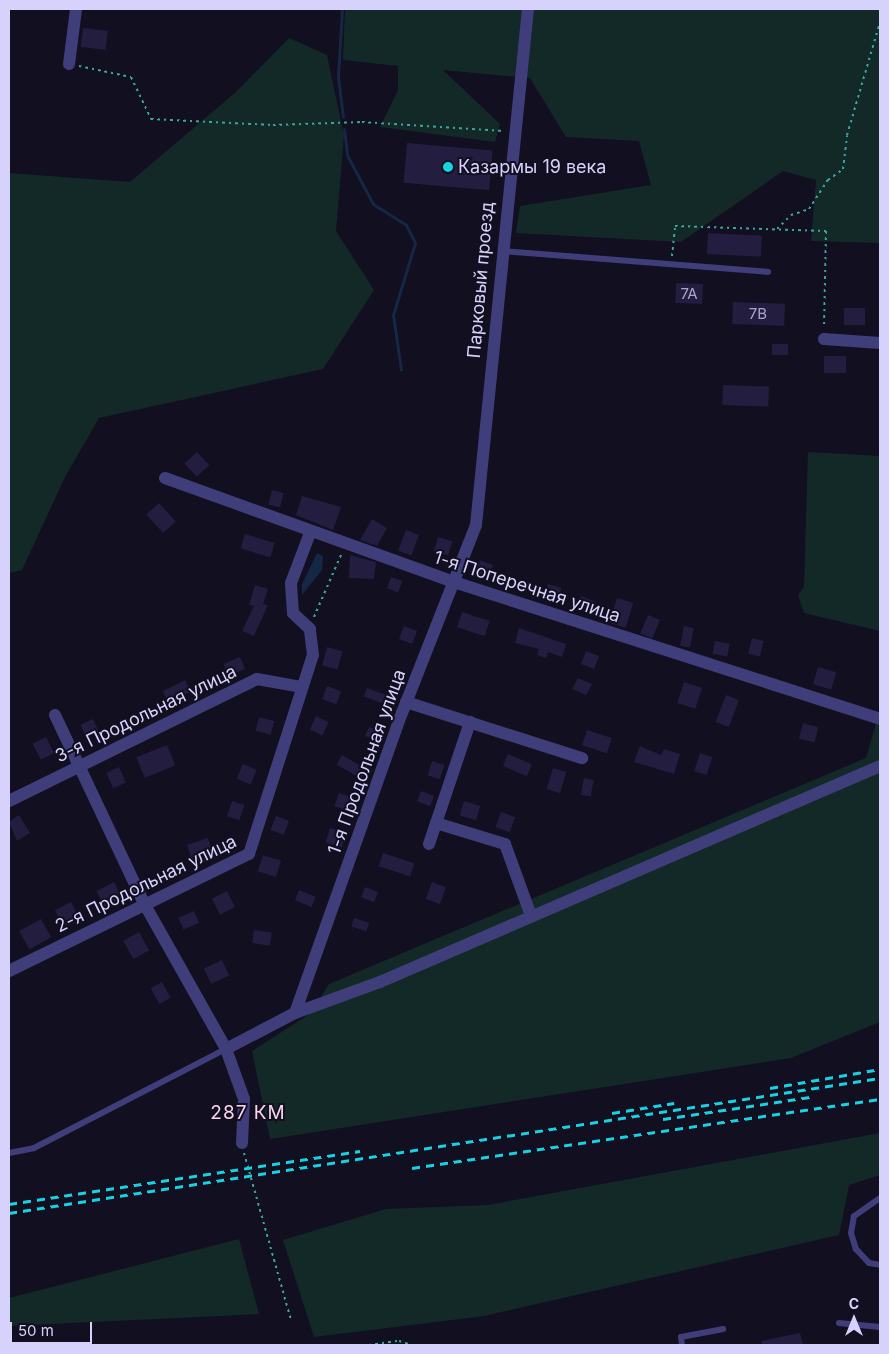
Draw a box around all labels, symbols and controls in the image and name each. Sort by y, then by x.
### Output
place label: Казармы 19 века [458,156,606,178]
marker: Казармы 19 века [442,161,454,173]
street label: Парковый проезд [463,201,499,359]
house number: 7А [680,285,698,303]
house number: 7В [749,305,767,323]
street label: 1-я Поперечная улица [431,547,623,627]
street label: 3-я Продольная улица [52,661,240,767]
street label: 1-я Продольная улица [323,667,411,857]
street label: 2-я Продольная улица [52,831,240,937]
district label: 287 КМ [210,1102,286,1124]
north arrow [829,1294,879,1344]
text: С [849,1295,859,1312]
scale bar [12,1312,95,1344]
text: 50 m [18,1321,54,1340]

